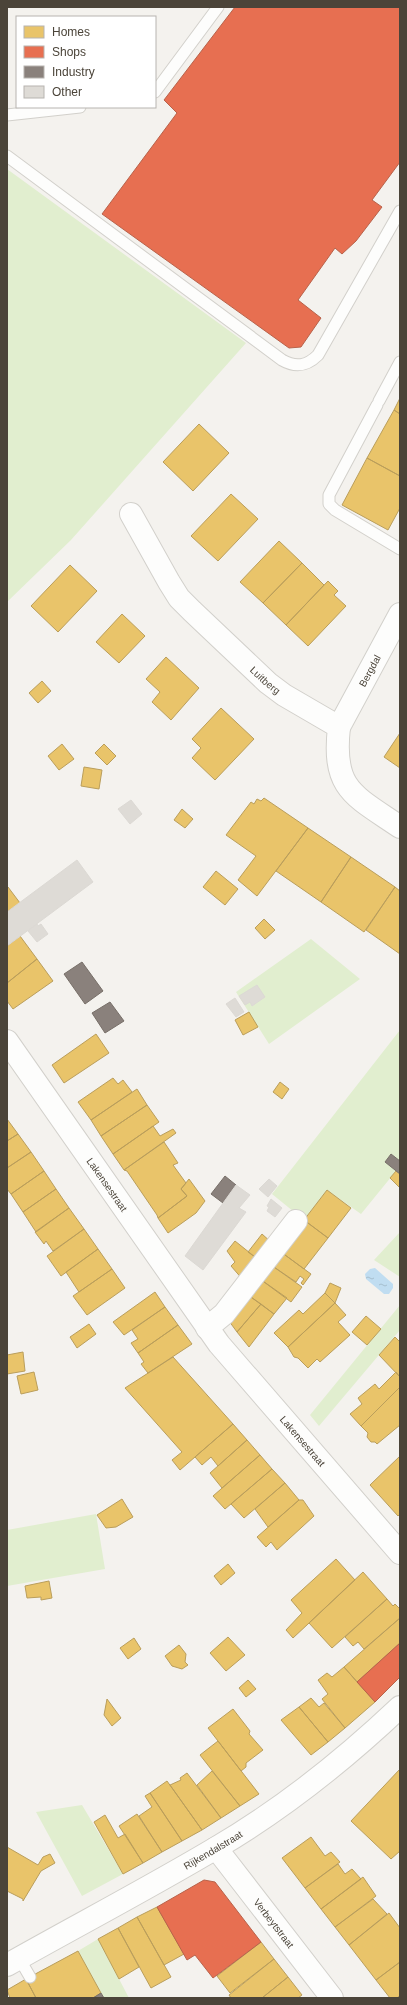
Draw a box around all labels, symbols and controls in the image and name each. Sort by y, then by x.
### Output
legend [16,16,156,108]
text: Homes [52,25,90,39]
text: Shops [52,45,86,59]
text: Industry [52,65,95,79]
text: Other [52,85,82,99]
street label: Bergdal [356,653,382,688]
street label: Luitberg [248,664,283,696]
street label: Lakensestraat [85,1155,130,1213]
street label: Lakensestraat [278,1414,328,1468]
street label: Rijkendalstraat [182,1828,244,1871]
street label: Verbeytstraat [252,1896,297,1950]

